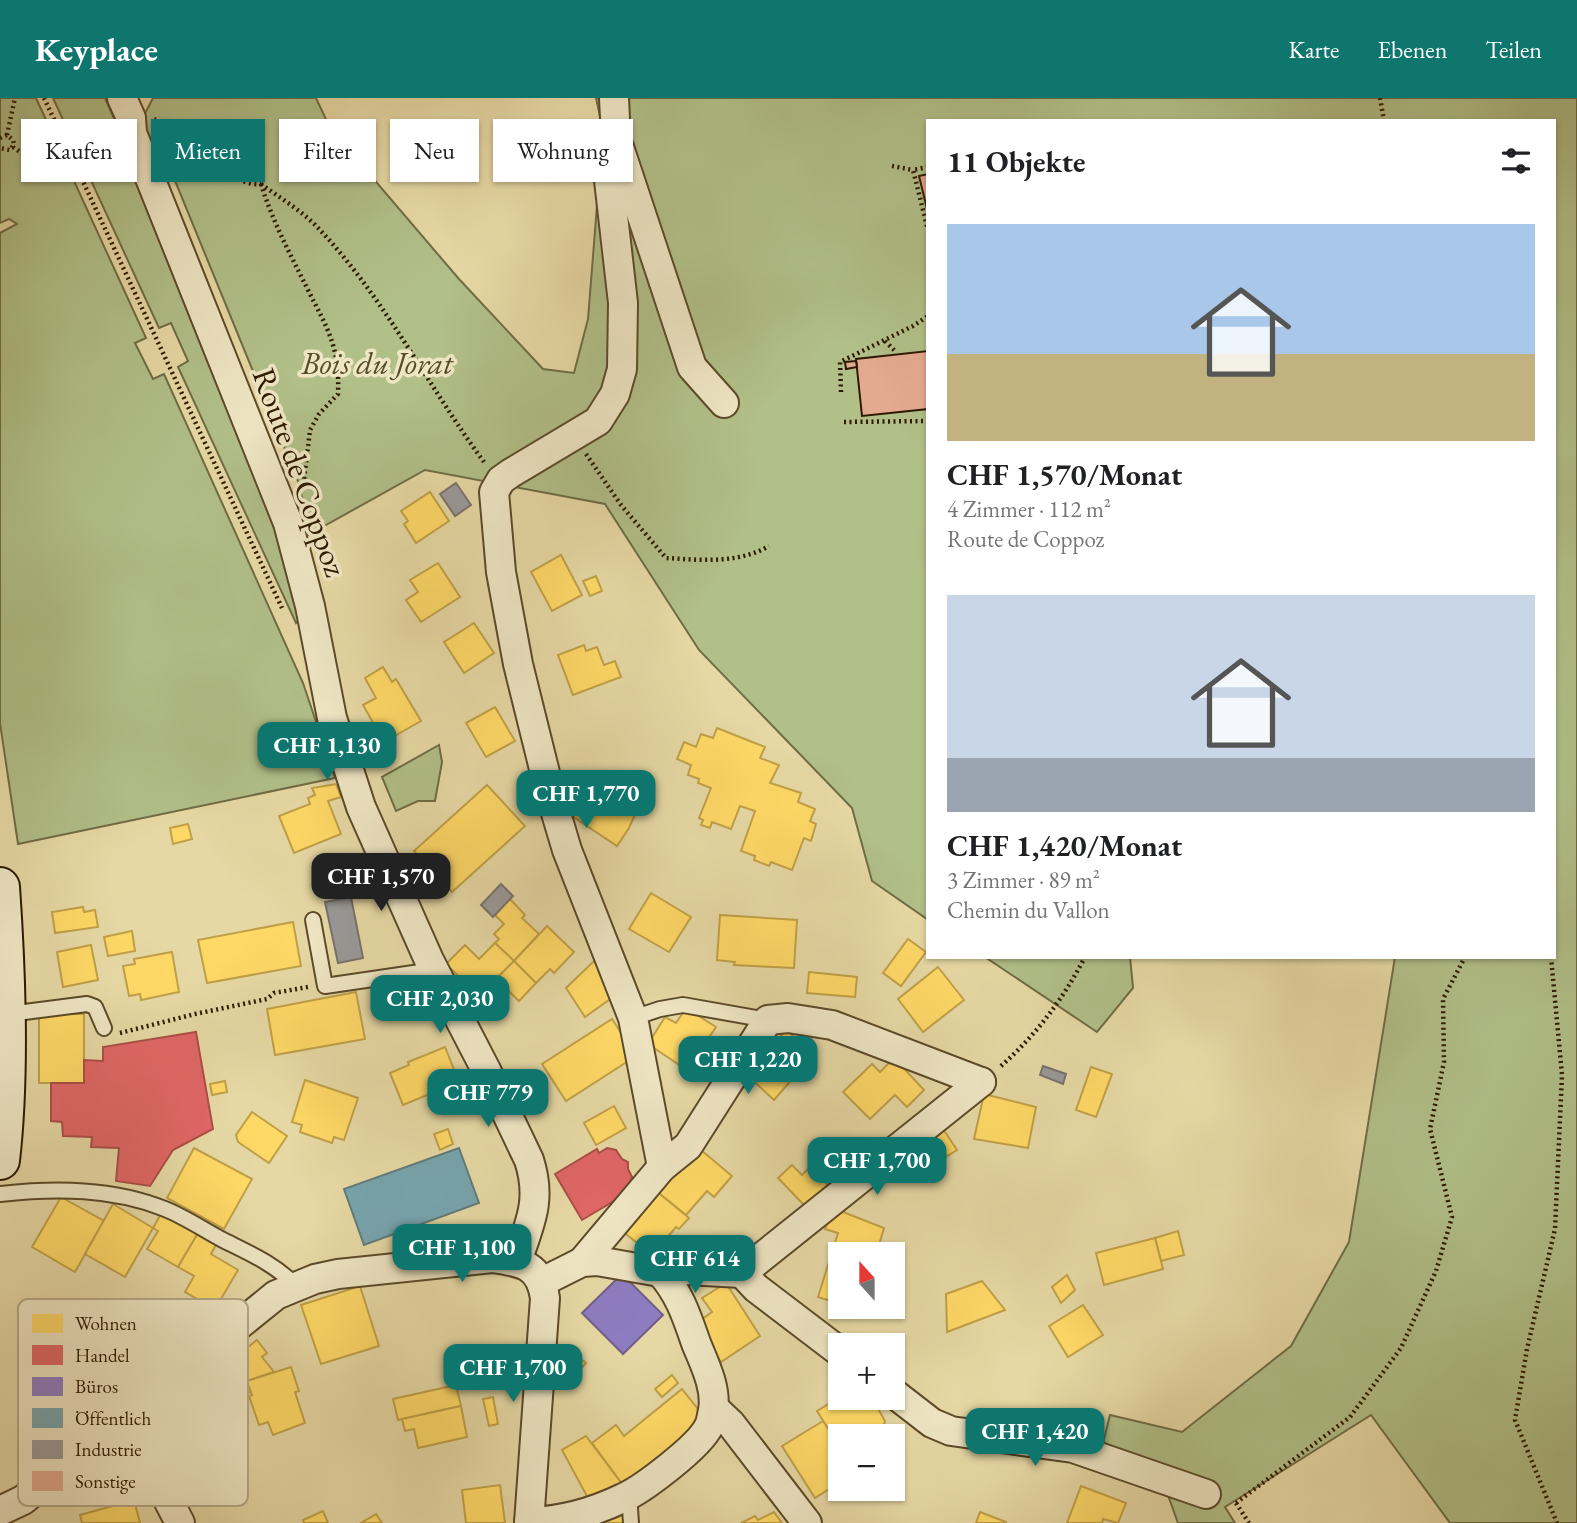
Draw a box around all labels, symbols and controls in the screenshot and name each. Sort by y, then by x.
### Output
text: Keyplace [35,28,158,71]
text: Karte [1289,34,1339,65]
text: Ebenen [1377,34,1447,65]
text: Teilen [1485,34,1542,65]
chip: Kaufen [21,119,137,182]
chip: Mieten [151,119,265,182]
chip: Filter [279,119,376,182]
chip: Neu [390,119,479,182]
chip: Wohnung [493,119,633,182]
text: 11 Objekte [947,142,1086,181]
icon: filters [1497,142,1535,180]
icon: home [1178,269,1304,395]
park label: Bois du Jorat [300,342,455,384]
street label: Route de Coppoz [243,362,357,582]
text: CHF 1,570/Monat [947,455,1182,494]
text: 4 Zimmer · 112 m² [947,494,1111,524]
text: Route de Coppoz [947,524,1104,554]
icon: home [1178,640,1304,766]
pin: CHF 1,130 [247,722,407,782]
text: CHF 1,130 [273,730,381,760]
pin: CHF 1,770 [506,770,666,830]
text: CHF 1,770 [532,778,640,808]
text: CHF 1,420/Monat [947,826,1182,865]
pin: CHF 1,570 [301,854,461,913]
text: CHF 1,570 [327,861,435,891]
text: 3 Zimmer · 89 m² [947,865,1100,895]
text: Chemin du Vallon [947,895,1110,925]
pin: CHF 2,030 [360,976,520,1035]
text: CHF 2,030 [386,983,494,1013]
pin: CHF 1,220 [668,1037,828,1096]
text: CHF 1,220 [694,1044,802,1074]
pin: CHF 779 [423,1070,553,1129]
text: CHF 779 [443,1077,533,1107]
pin: CHF 1,700 [797,1138,957,1197]
text: CHF 1,700 [823,1145,931,1175]
pin: CHF 1,100 [382,1224,542,1284]
text: CHF 1,100 [408,1232,516,1262]
pin: CHF 614 [630,1236,760,1295]
north arrow [828,1242,905,1320]
map controls [828,1242,905,1501]
text: CHF 614 [650,1243,740,1273]
legend [18,1299,248,1506]
text: Wohnen [75,1311,137,1336]
button: + [828,1333,905,1410]
text: Handel [75,1343,130,1368]
pin: CHF 1,700 [433,1344,593,1404]
text: CHF 1,700 [459,1352,567,1382]
text: Büros [75,1374,118,1399]
text: Öffentlich [75,1406,151,1431]
pin: CHF 1,420 [955,1408,1115,1468]
text: CHF 1,420 [981,1416,1089,1446]
button: − [828,1424,905,1501]
text: Industrie [75,1437,142,1462]
text: Sonstige [75,1469,136,1494]

